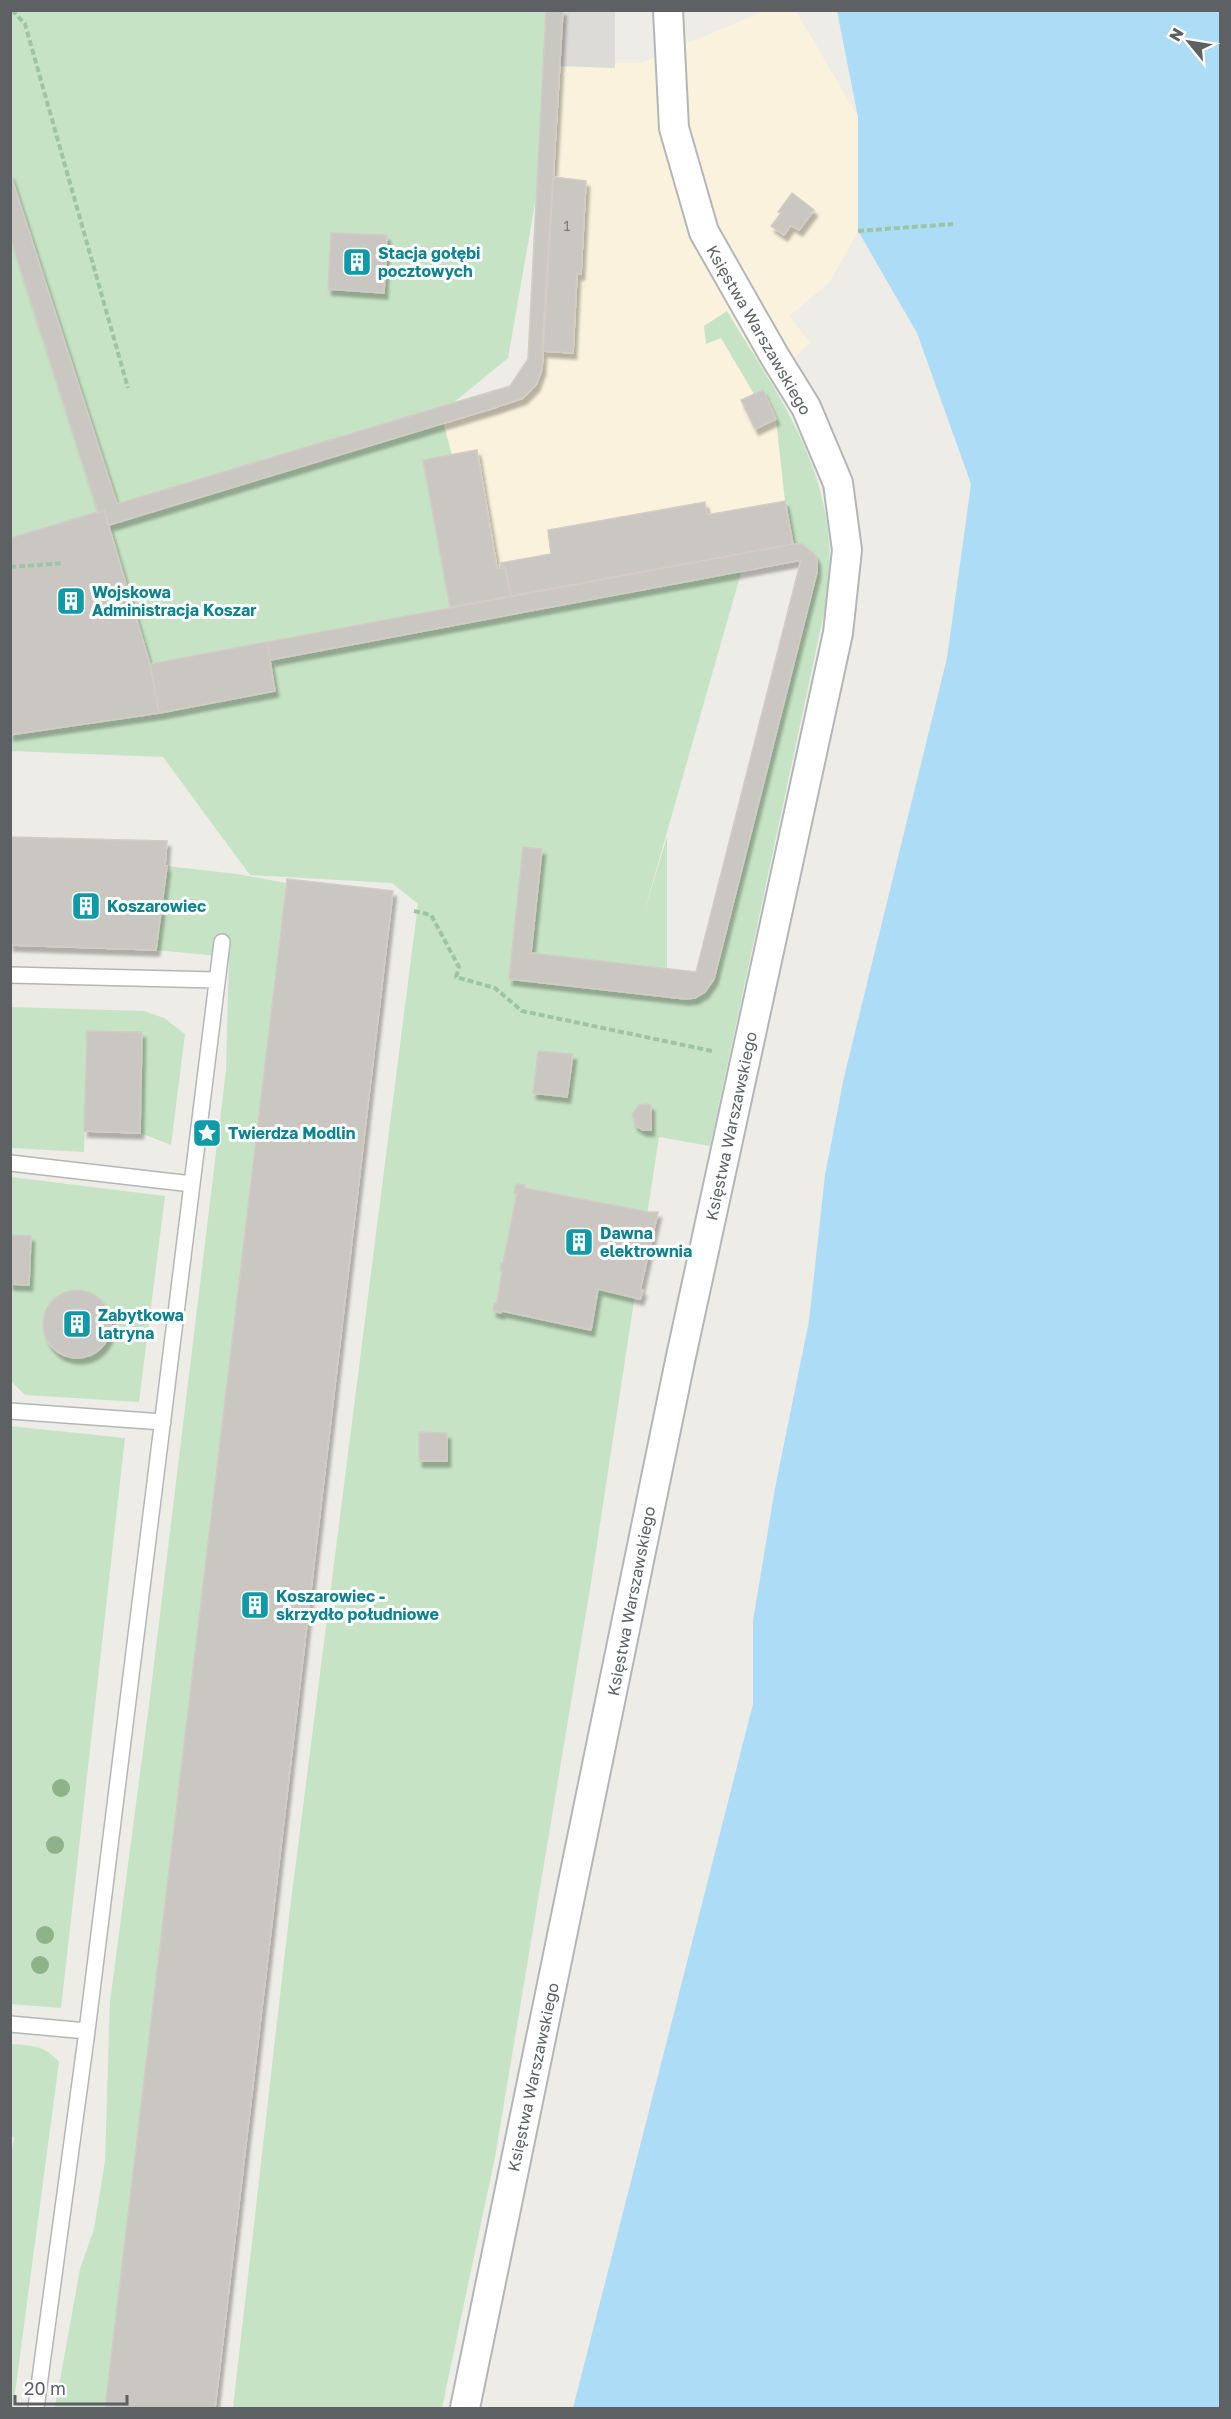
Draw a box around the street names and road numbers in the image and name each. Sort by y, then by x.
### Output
street label: Księstwa Warszawskiego [702,242,816,418]
street label: Księstwa Warszawskiego [701,1030,761,1222]
street label: Księstwa Warszawskiego [603,1505,659,1697]
street label: Księstwa Warszawskiego [503,1981,563,2173]

